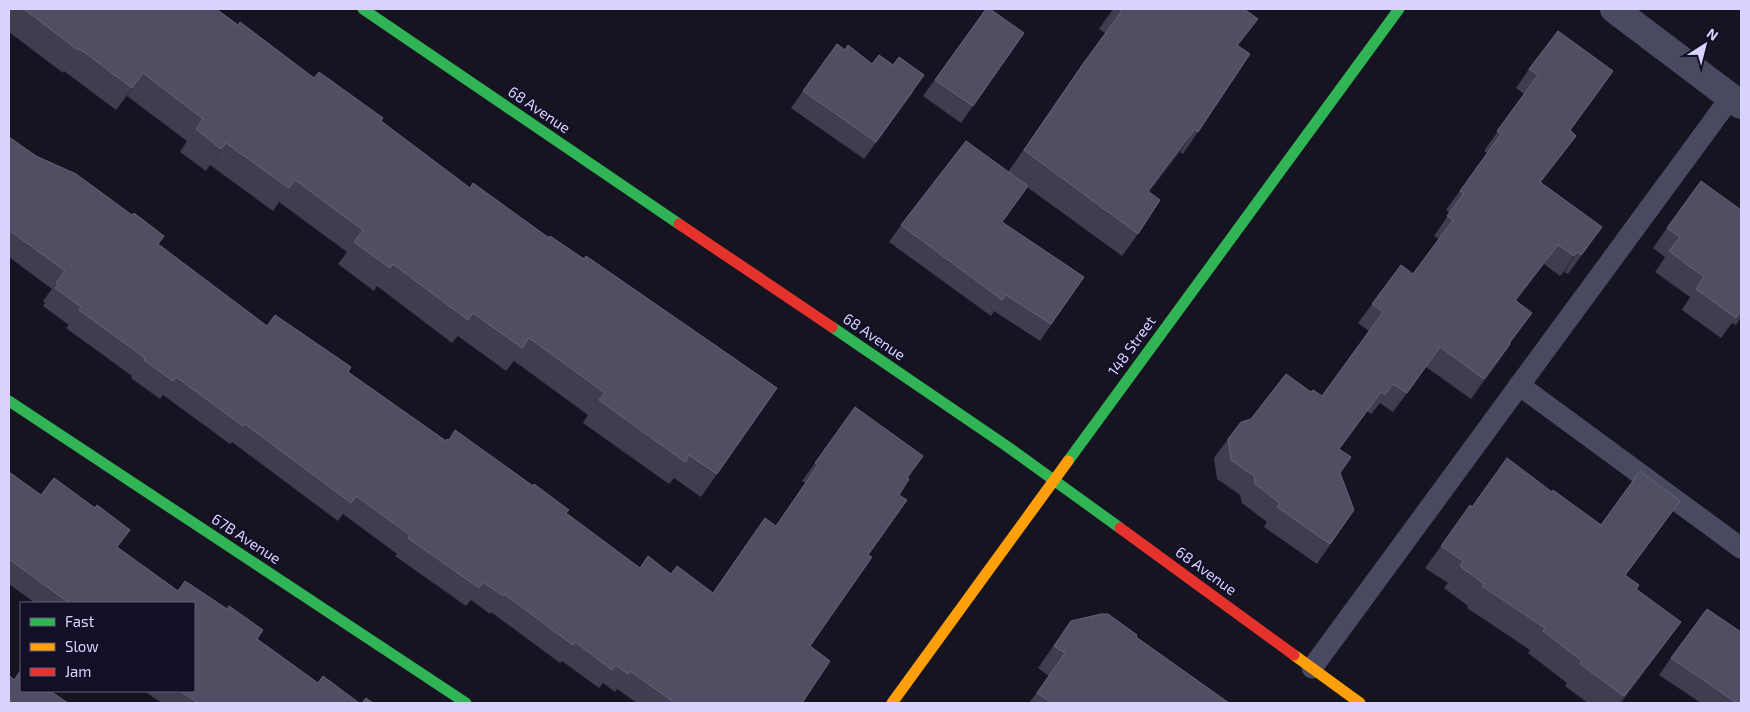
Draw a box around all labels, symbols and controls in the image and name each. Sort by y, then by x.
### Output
north arrow [1680,20,1730,70]
text: N [1704,24,1722,44]
street label: 68 Avenue [505,82,574,136]
street label: 68 Avenue [840,309,909,363]
street label: 148 Street [1104,312,1159,379]
street label: 67B Avenue [209,509,284,567]
street label: 68 Avenue [1173,542,1241,598]
legend [20,602,195,692]
text: Fast [65,612,95,630]
text: Slow [65,637,99,655]
text: Jam [65,662,91,680]

